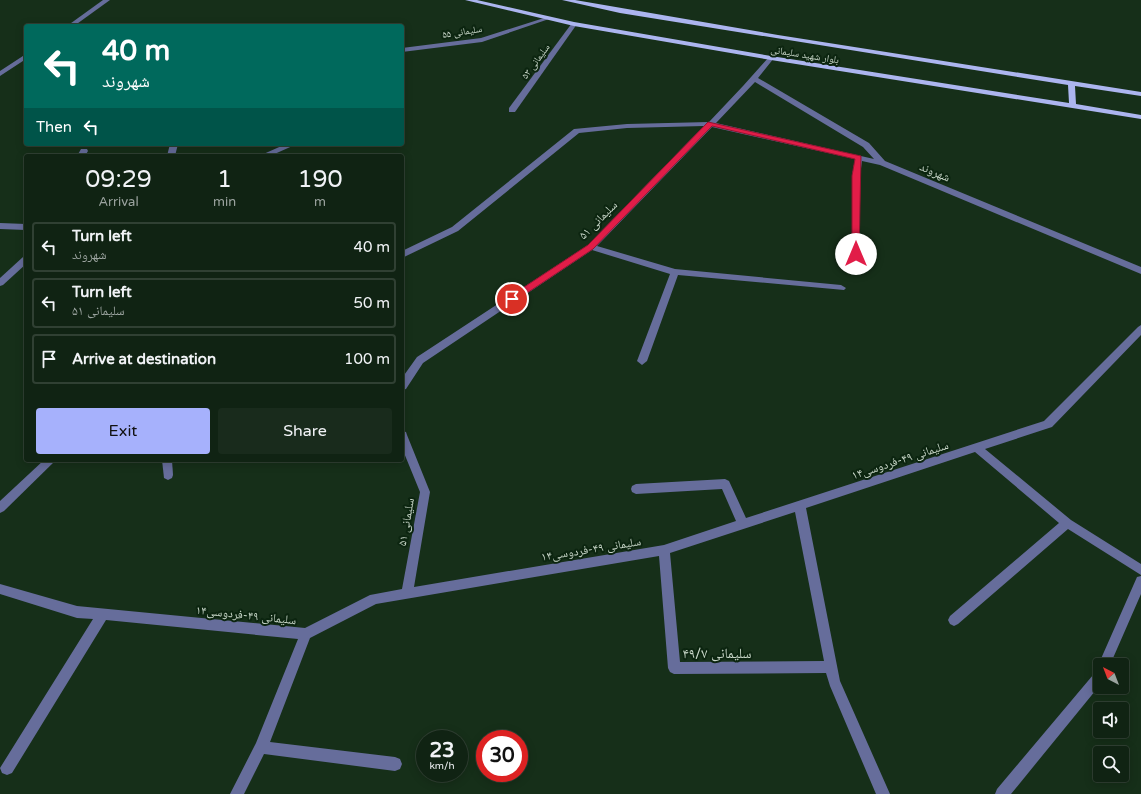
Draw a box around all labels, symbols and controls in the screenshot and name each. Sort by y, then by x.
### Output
street label: سلیمانی ۵۵ [441,23,484,41]
text: 40 m [102,34,170,68]
icon: left [36,40,88,92]
street label: سلیمانی ۵۳ [519,41,553,81]
street label: بلوار شهید سلیمانی [770,44,840,66]
text: شهروند [102,70,150,92]
icon: left [80,116,102,138]
text: Then [36,118,72,136]
street label: شهروند [918,159,953,185]
text: 09:29 [85,165,152,194]
text: 1 [217,165,232,194]
text: 190 [297,165,343,194]
text: Arrival [98,194,139,210]
text: min [213,194,236,210]
text: m [314,194,326,210]
street label: سلیمانی ۵۱ [576,198,620,242]
text: Turn left [72,227,132,245]
position arrow [835,233,877,275]
icon: left [38,236,60,258]
text: 40 m [353,238,390,256]
text: شهروند [72,247,107,263]
pin [495,282,529,316]
text: Turn left [72,283,132,301]
icon: arrive [501,288,523,310]
icon: left [38,292,60,314]
text: 50 m [353,294,390,312]
text: سلیمانی ۵۱ [72,303,125,319]
icon: arrive [38,348,60,370]
text: Arrive at destination [72,350,216,368]
text: 100 m [344,350,390,368]
button: Exit [36,408,210,454]
button: Share [218,408,392,454]
street label: سلیمانی ۴۹-فردوسی۱۴ [850,438,950,482]
street label: سلیمانی ۵۱ [395,497,417,547]
street label: سلیمانی ۴۹-فردوسی۱۴ [540,534,642,564]
street label: سلیمانی ۴۹-فردوسی۱۴ [195,603,297,627]
street label: سلیمانی ۴۹/۷ [682,645,752,662]
north arrow [1093,658,1129,694]
map controls [1093,658,1129,782]
button: sound [1093,702,1129,738]
speed limit sign: 30 [476,730,528,782]
text: 23 [429,739,455,763]
button: search [1093,746,1129,782]
text: km/h [429,760,455,772]

